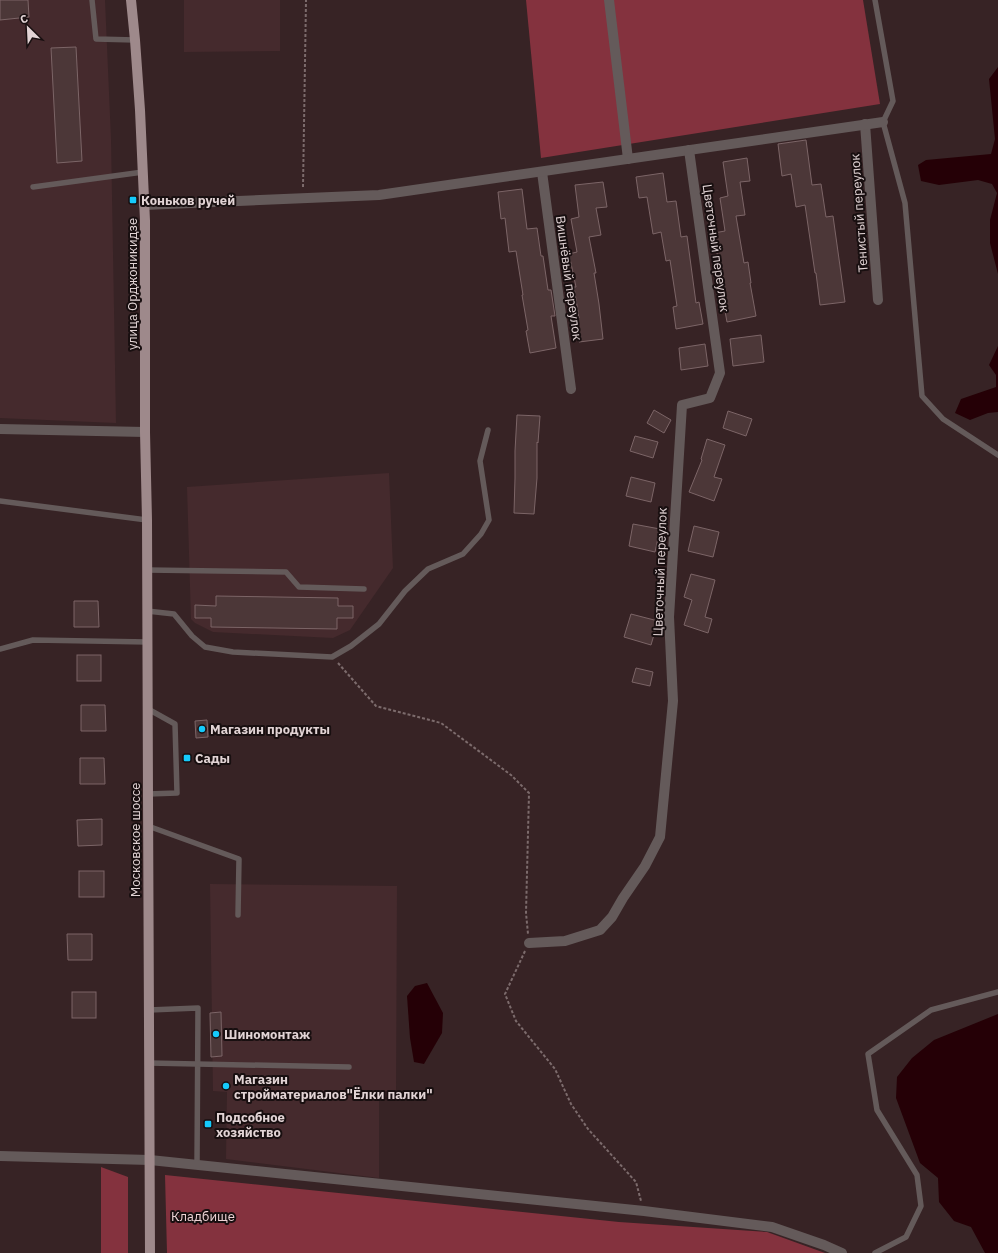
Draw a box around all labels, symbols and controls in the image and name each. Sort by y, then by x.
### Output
north arrow [8,8,48,48]
text: С [18,11,30,27]
street label: Тенистый переулок [846,153,872,273]
street label: Цветочный переулок [699,183,733,313]
place label: Коньков ручей [141,192,235,209]
marker: Коньков ручей [128,195,138,205]
street label: Вишнёвый переулок [552,214,586,342]
street label: улица Орджоникидзе [124,218,141,350]
street label: Цветочный переулок [649,507,671,637]
place label: Магазин продукты [210,721,330,738]
marker: Магазин продукты [197,724,207,734]
place label: Сады [195,750,230,767]
marker: Сады [182,753,192,763]
street label: Московское шоссе [127,783,144,897]
place label: Шиномонтаж [224,1026,310,1043]
marker: Шиномонтаж [211,1029,221,1039]
place label: Магазин стройматериалов"Ёлки палки" [234,1071,433,1103]
marker: Магазин стройматериалов"Ёлки палки" [221,1081,231,1091]
place label: Подсобное хозяйство [216,1109,285,1141]
marker: Подсобное хозяйство [203,1119,213,1129]
park label: Кладбище [171,1208,235,1225]

